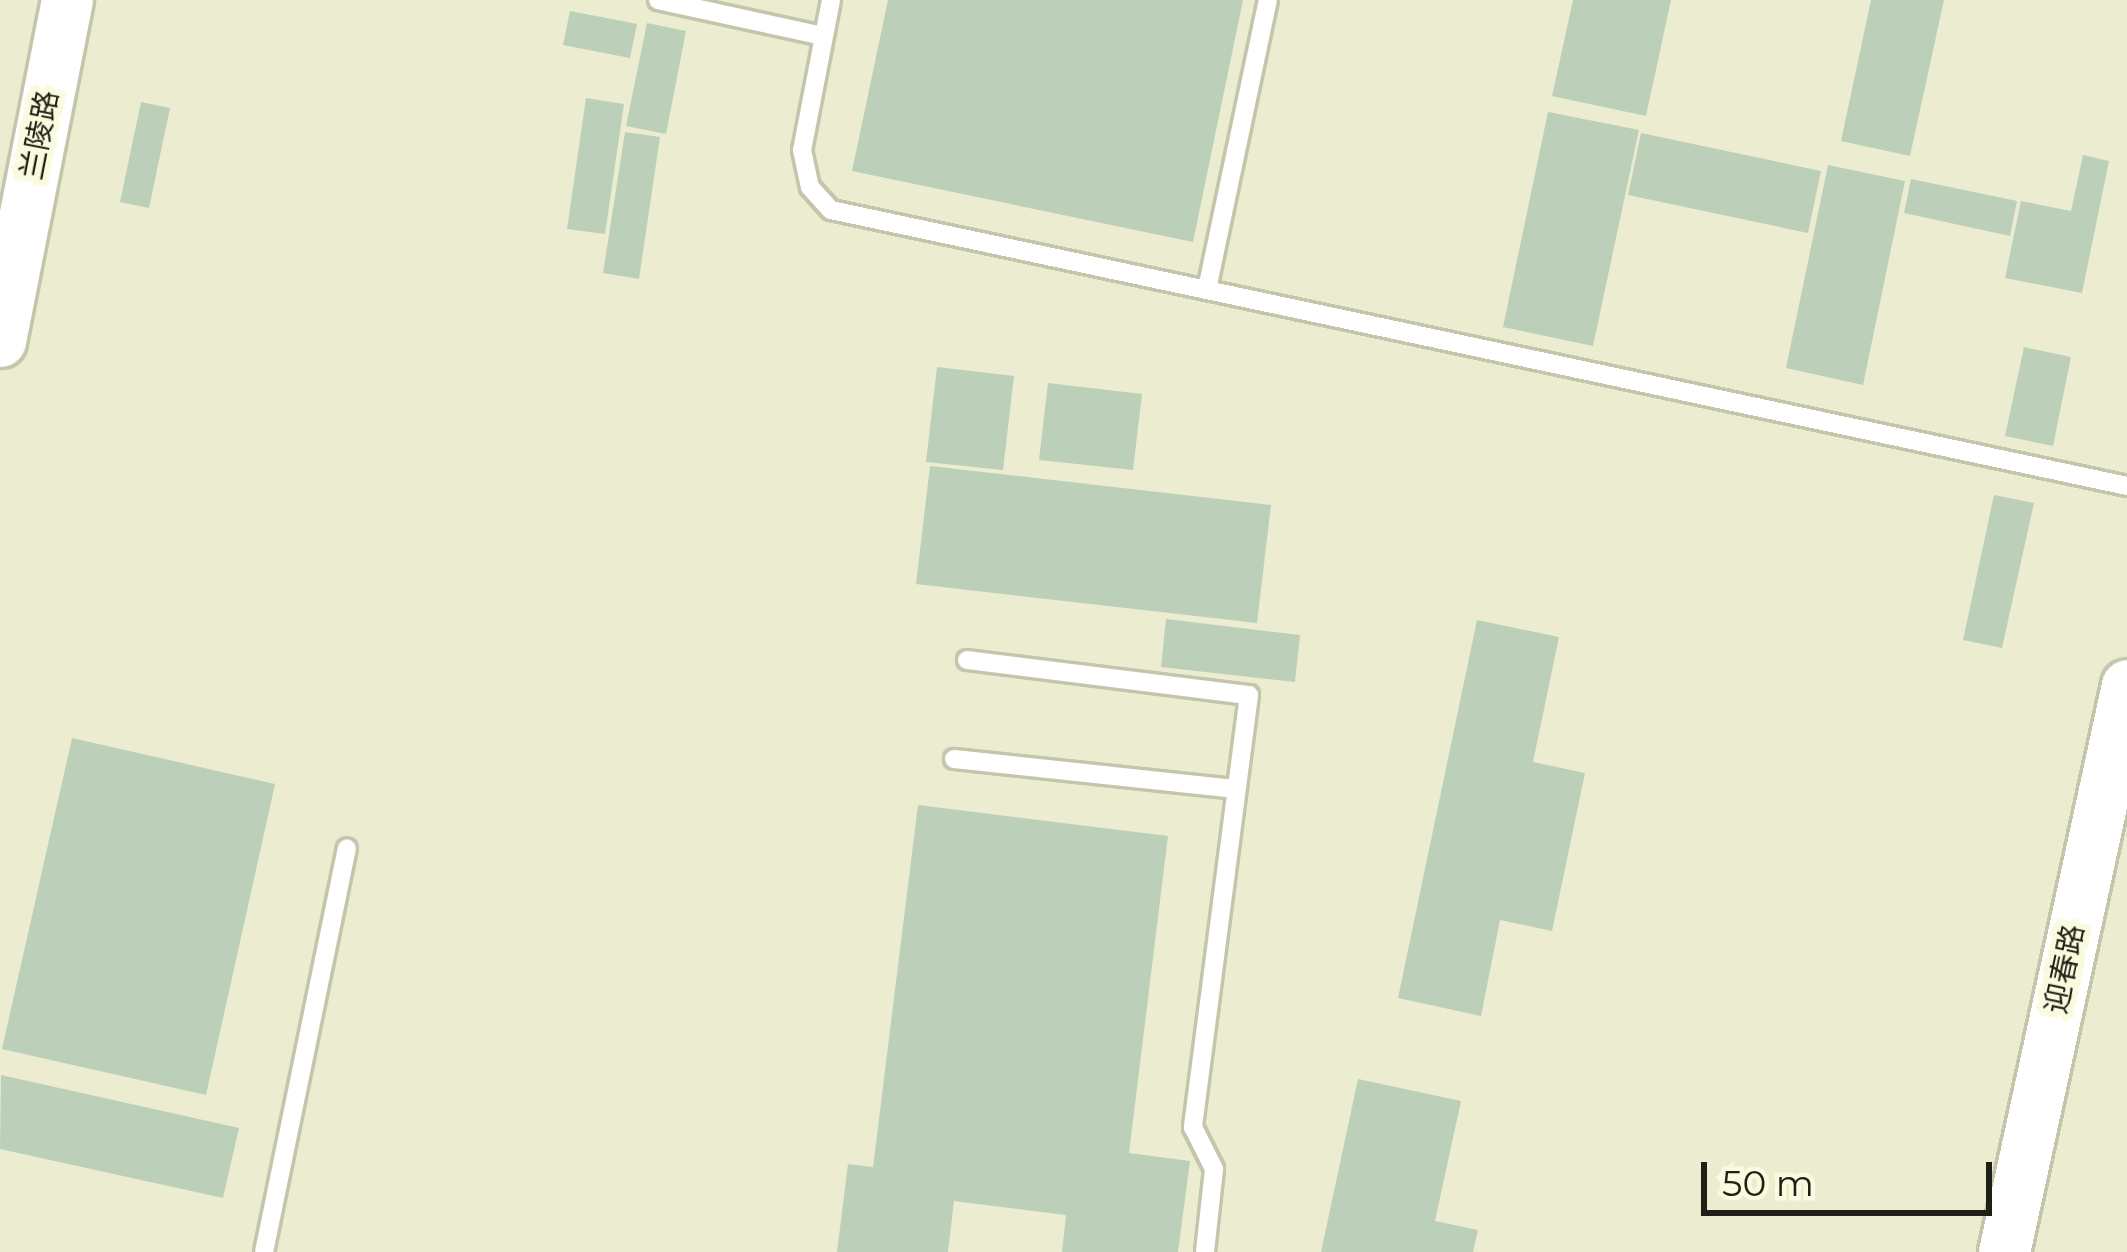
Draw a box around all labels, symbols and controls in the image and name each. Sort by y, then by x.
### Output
street label: 兰陵路 [14,87,66,183]
street label: 迎春路 [2038,921,2092,1017]
scale bar [1707,1138,1998,1212]
text: 50 m [1722,1161,1814,1205]

